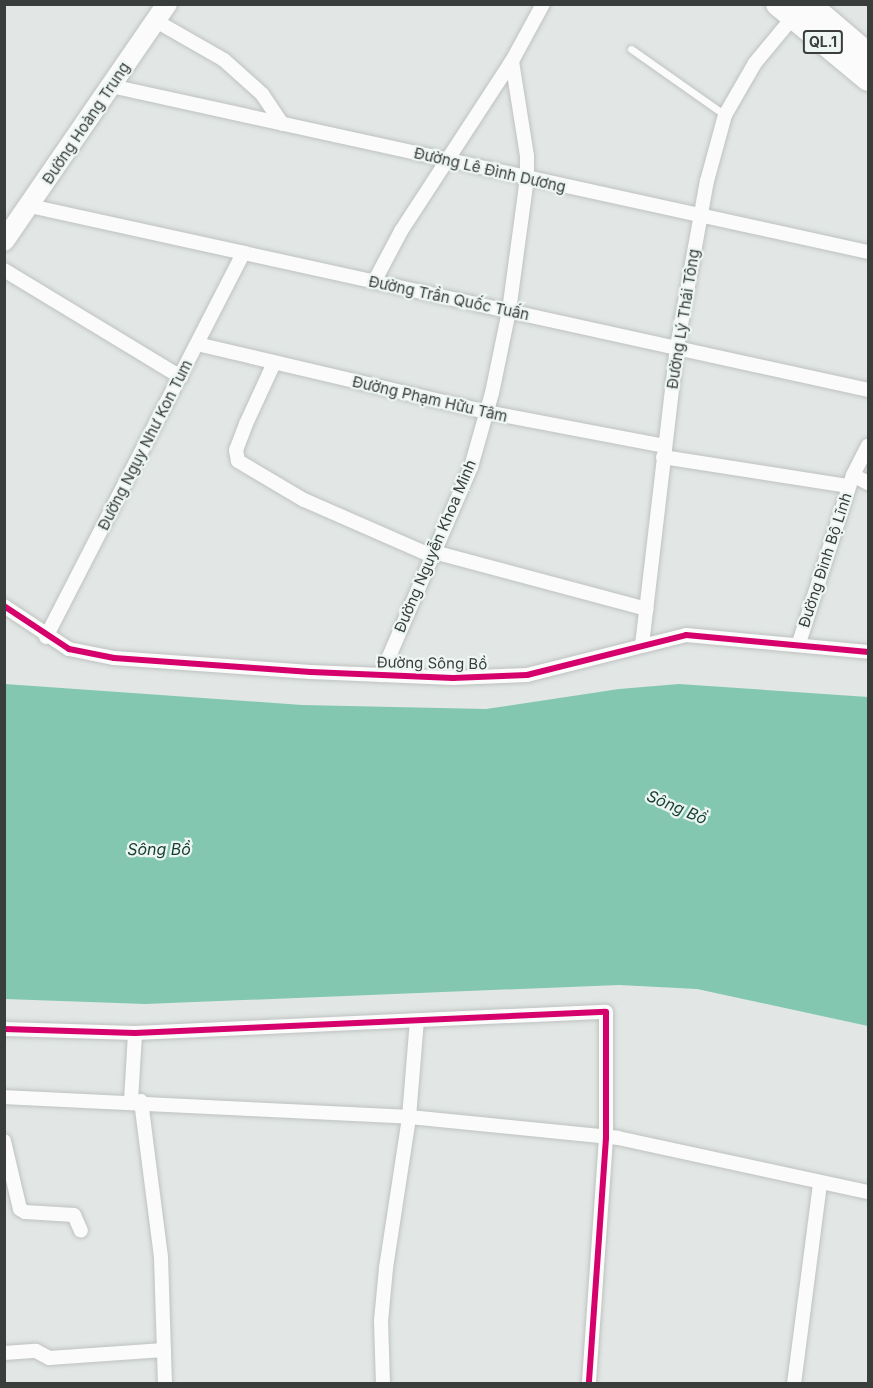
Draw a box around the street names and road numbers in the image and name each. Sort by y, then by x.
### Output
road number: QL.1 [802,31,844,53]
street label: Đường Hoàng Trung [38,59,134,187]
street label: Đường Lê Đình Dương [412,144,568,196]
street label: Đường Lý Thái Tông [663,248,703,390]
street label: Đường Trần Quốc Tuấn [367,272,531,324]
street label: Đường Ngụy Như Kon Tum [94,357,196,533]
street label: Đường Phạm Hữu Tâm [351,372,509,426]
street label: Đường Nguyễn Khoa Minh [390,457,480,635]
street label: Đường Đinh Bộ Lĩnh [795,490,855,630]
street label: Đường Sông Bồ [377,653,487,673]

